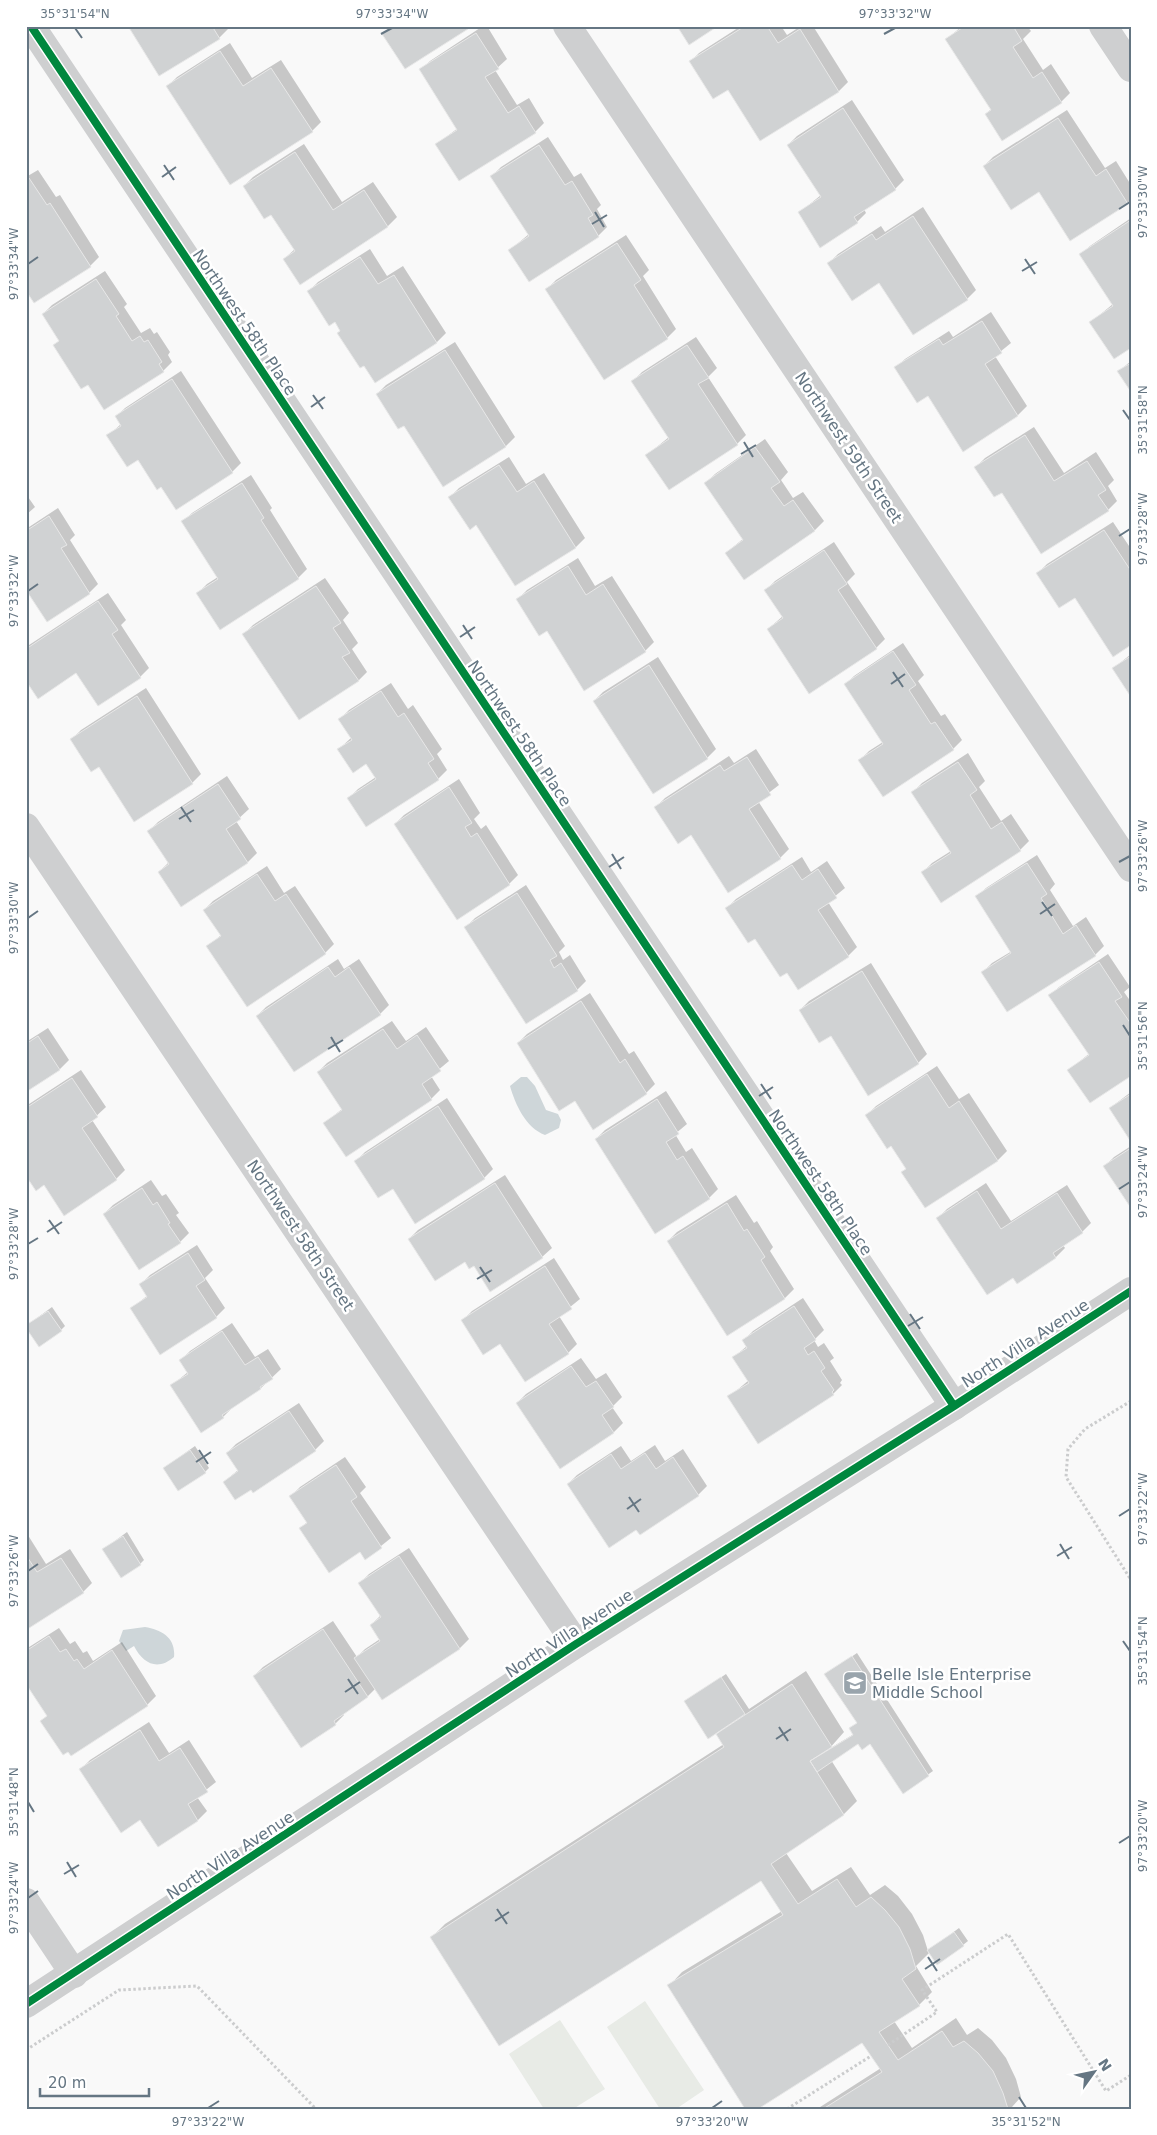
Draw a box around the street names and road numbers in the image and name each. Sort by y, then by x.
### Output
street label: Northwest 58th Place [189,246,300,399]
street label: Northwest 59th Street [791,368,906,526]
street label: Northwest 58th Place [464,657,575,810]
street label: Northwest 58th Place [765,1106,876,1259]
street label: Northwest 58th Street [243,1156,358,1314]
street label: North Villa Avenue [958,1295,1093,1392]
street label: North Villa Avenue [502,1585,637,1682]
street label: North Villa Avenue [163,1807,298,1904]

